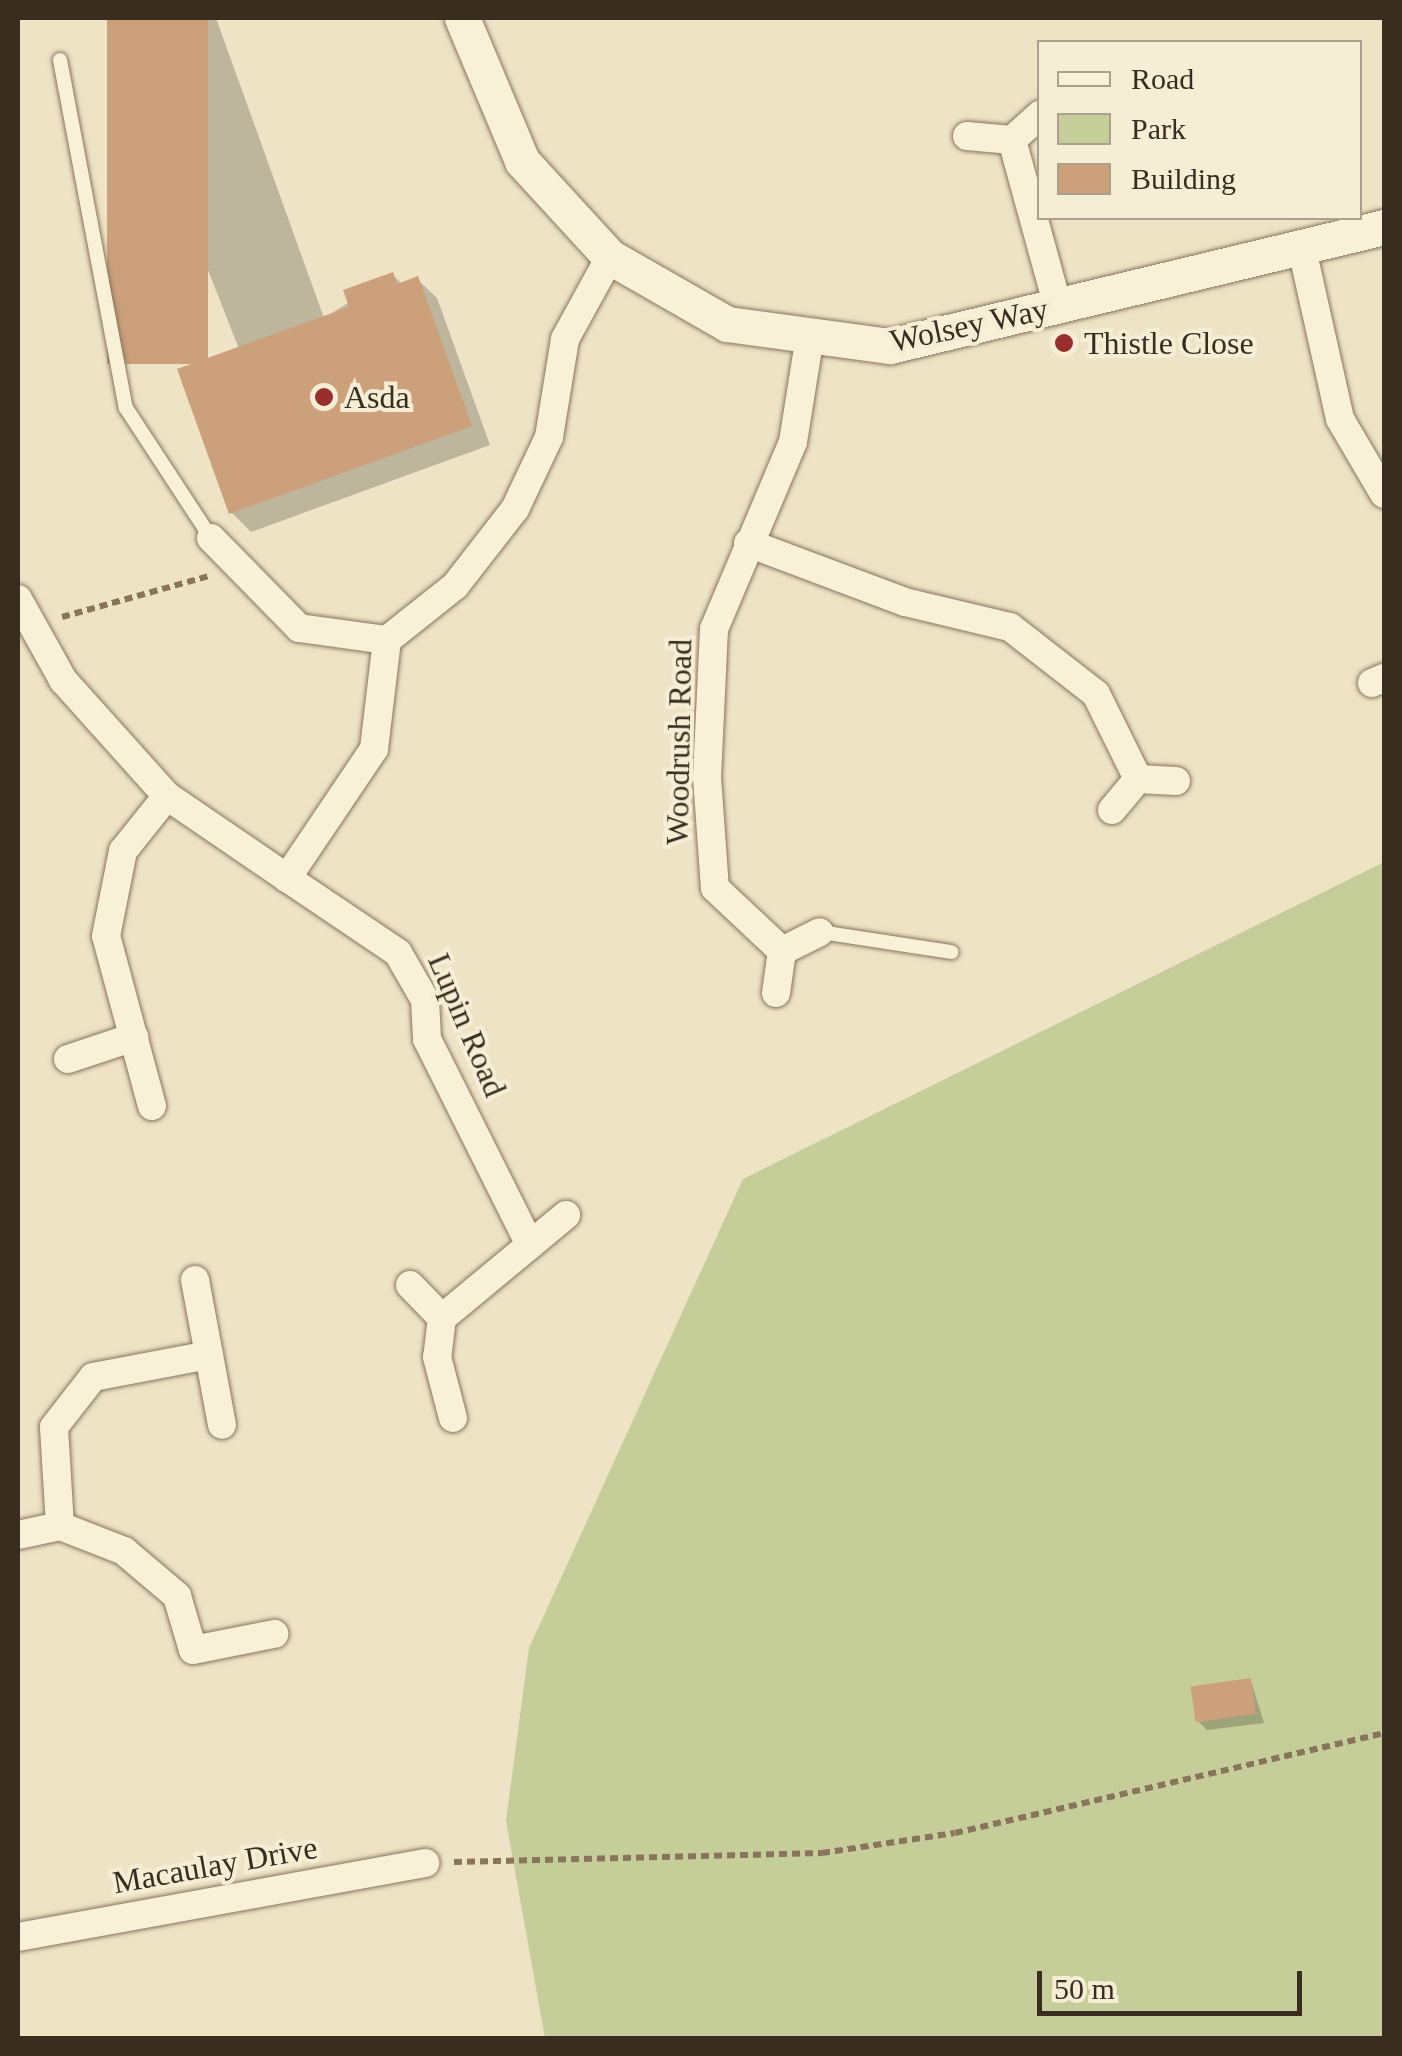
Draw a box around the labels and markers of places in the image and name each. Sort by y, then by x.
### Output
place label: Thistle Close [1084,324,1254,362]
marker: Thistle Close [1053,332,1075,354]
place label: Asda [344,378,410,416]
marker: Asda [313,386,335,408]

